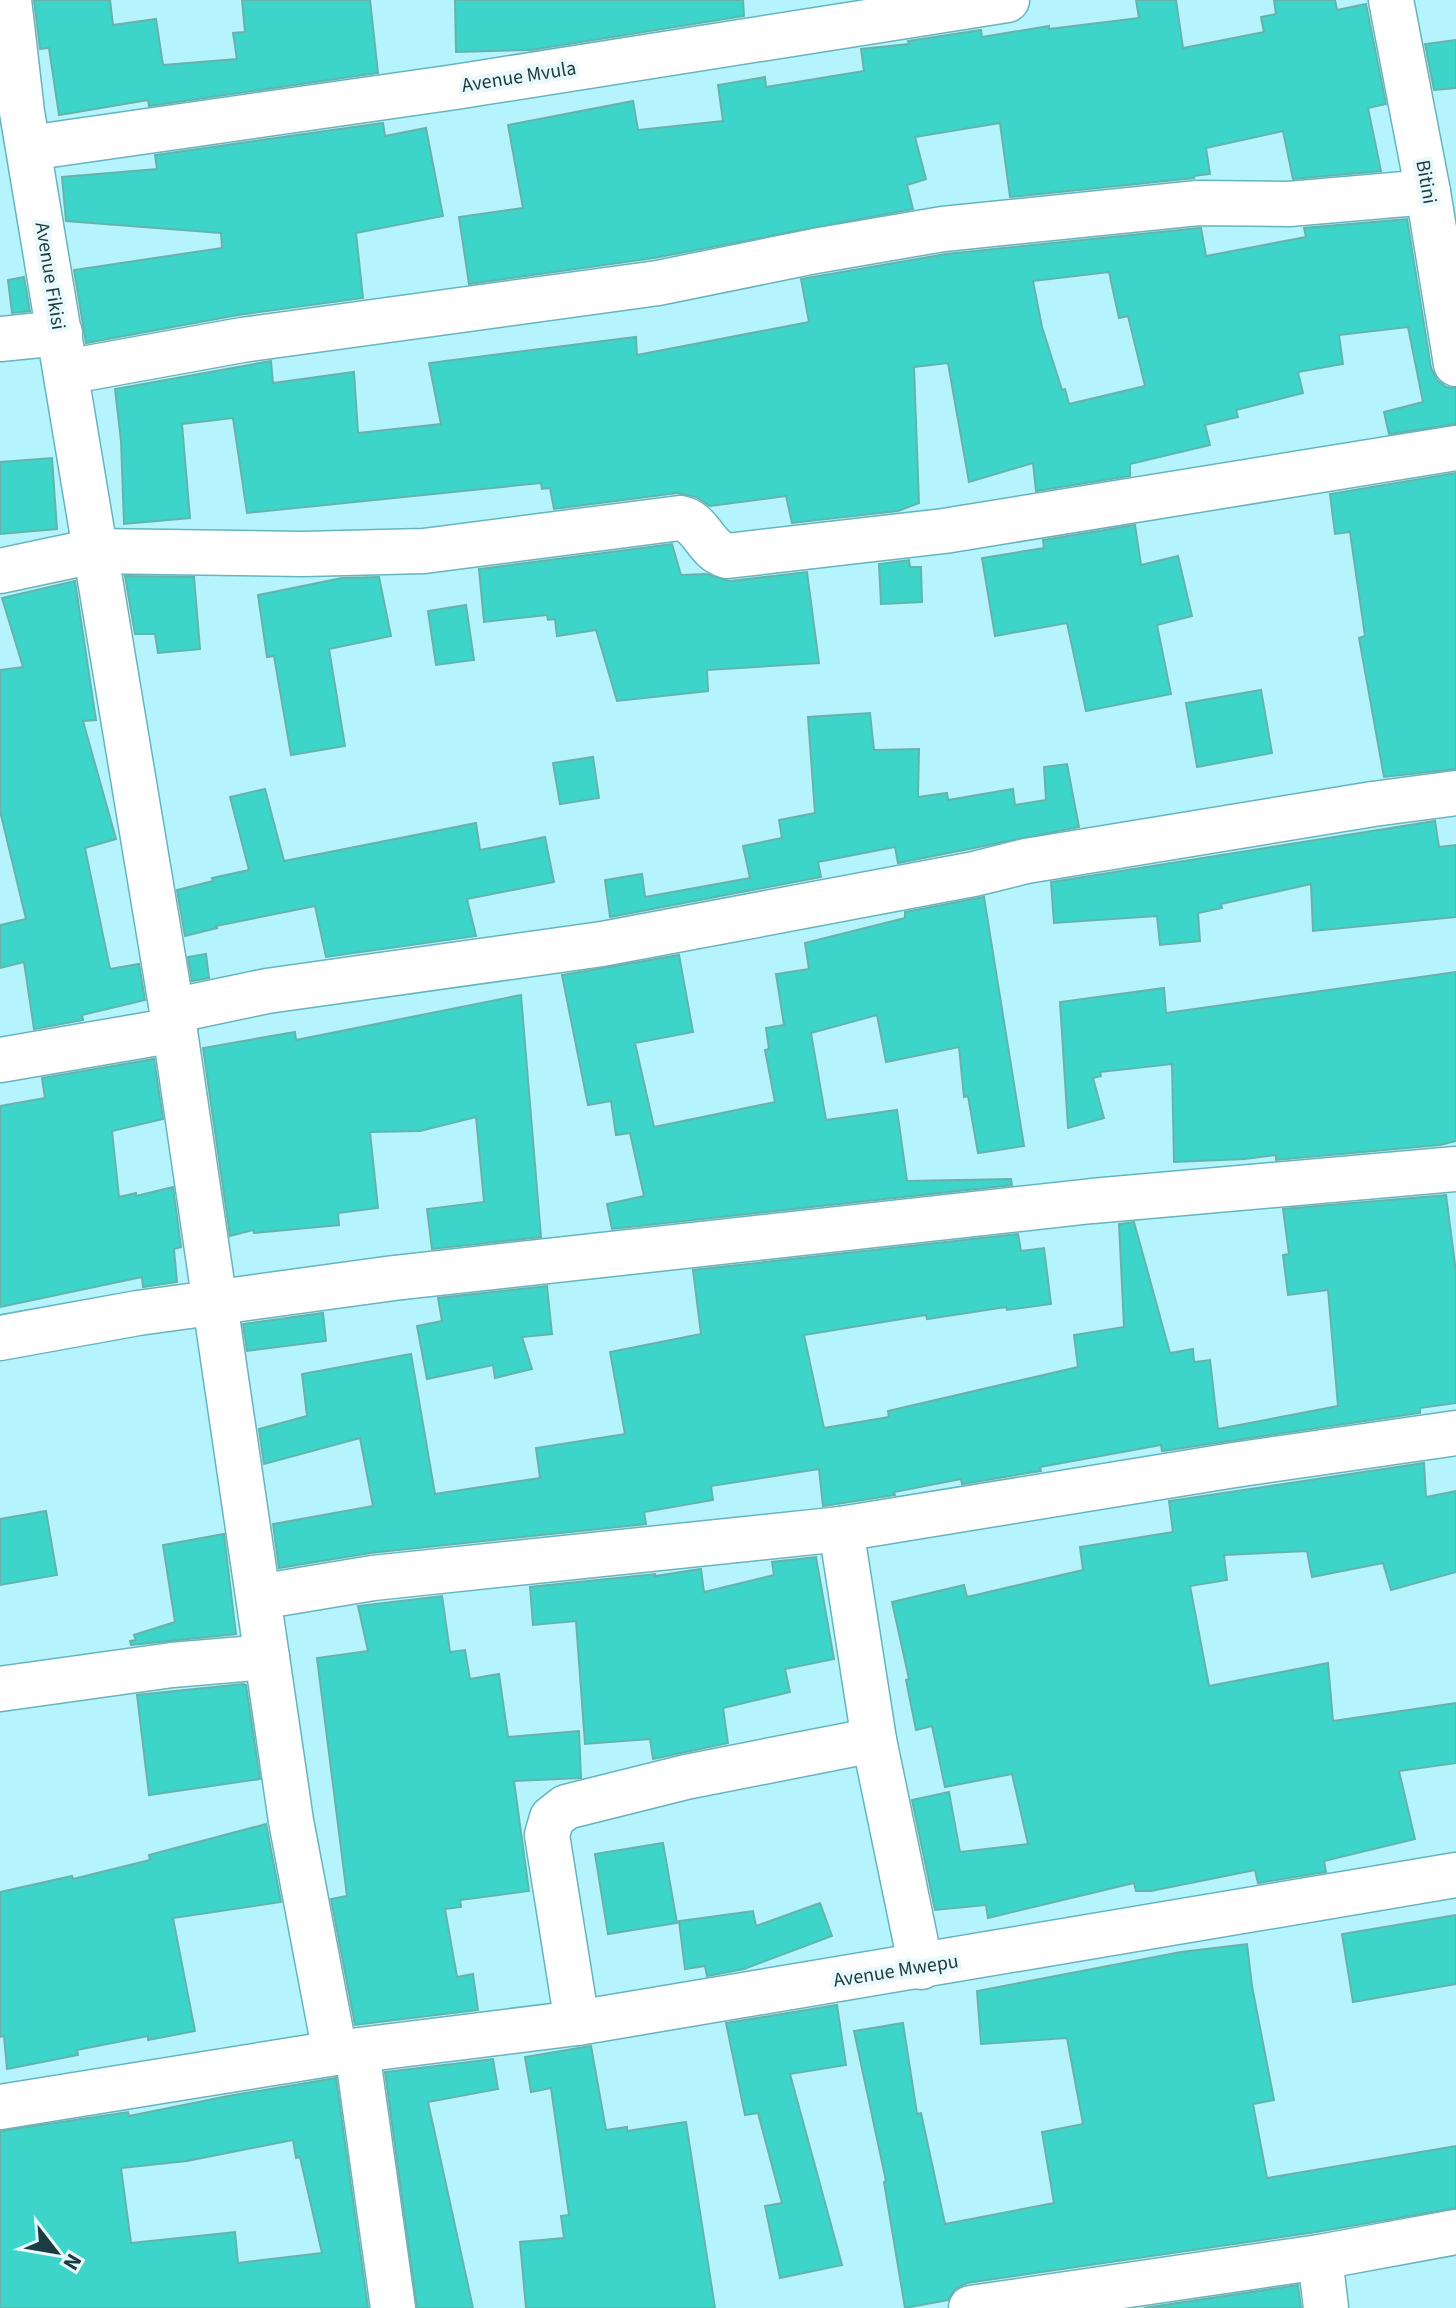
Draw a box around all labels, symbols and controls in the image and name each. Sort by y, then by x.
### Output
street label: Avenue Mvula [460,54,578,100]
street label: Bitini [1408,158,1444,206]
street label: Avenue Fikisi [28,220,72,332]
street label: Avenue Mwepu [831,1947,961,1995]
north arrow [16,2212,96,2292]
text: N [55,2247,90,2276]

